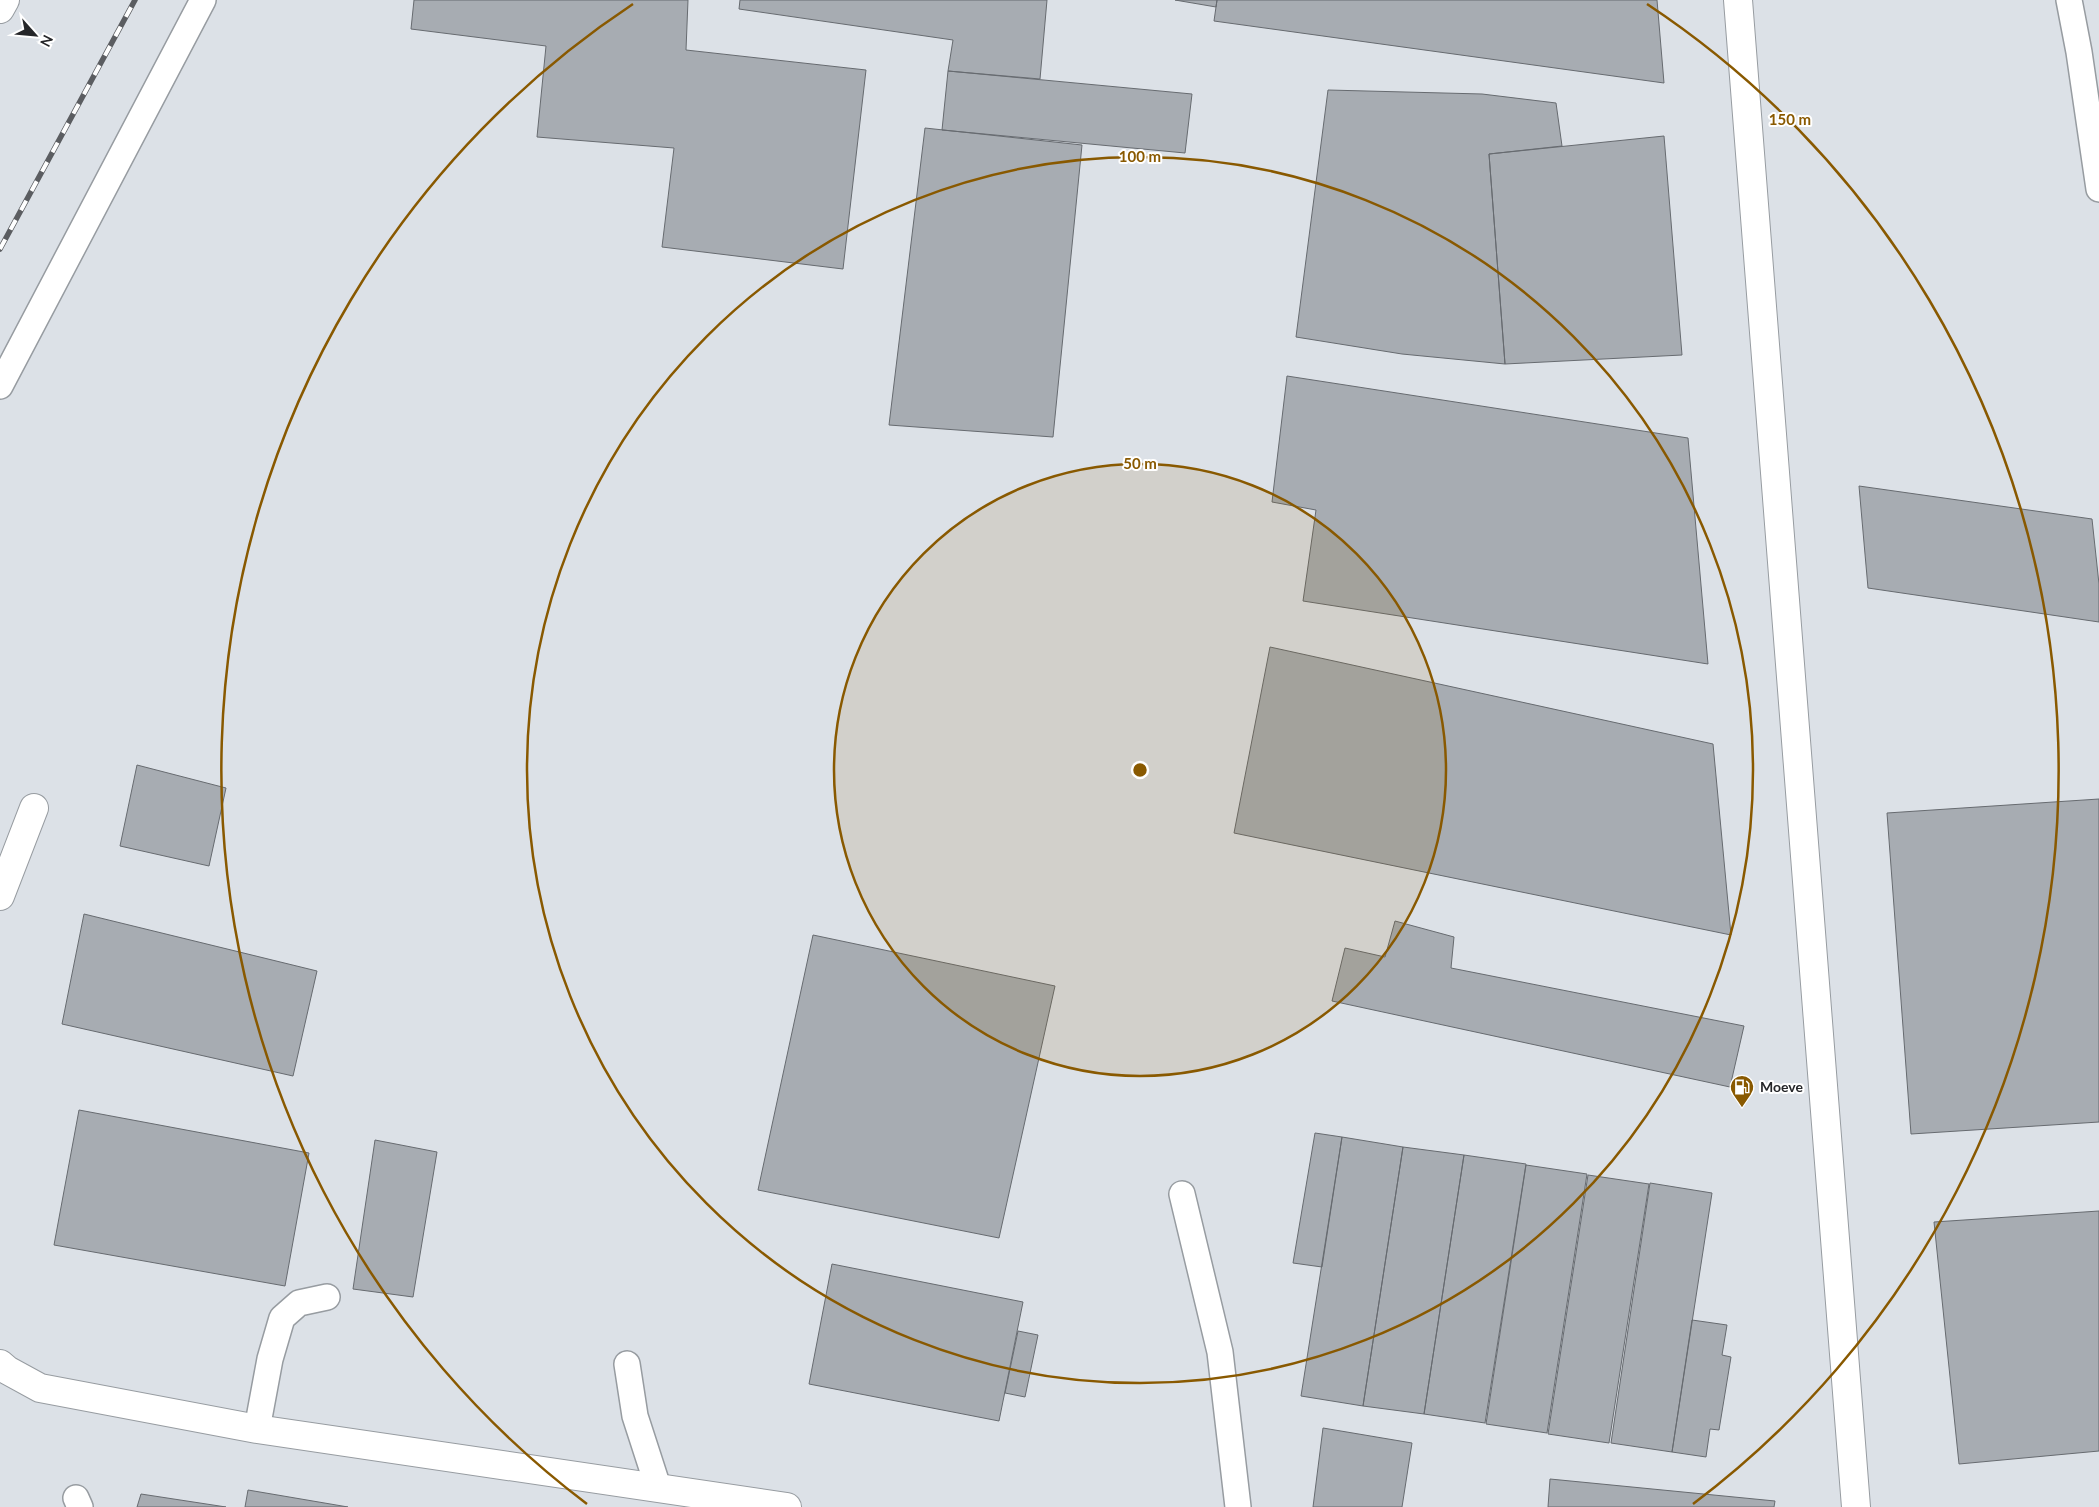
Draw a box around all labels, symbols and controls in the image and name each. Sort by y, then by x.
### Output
north arrow [10,10,60,60]
text: N [37,32,57,50]
text: 150 m [1769,110,1811,128]
text: 100 m [1119,147,1161,165]
text: 50 m [1123,454,1157,472]
centre of rings [1131,761,1149,779]
fuel station icon: Moeve [1729,1074,1755,1108]
place label: Moeve [1760,1078,1804,1095]

